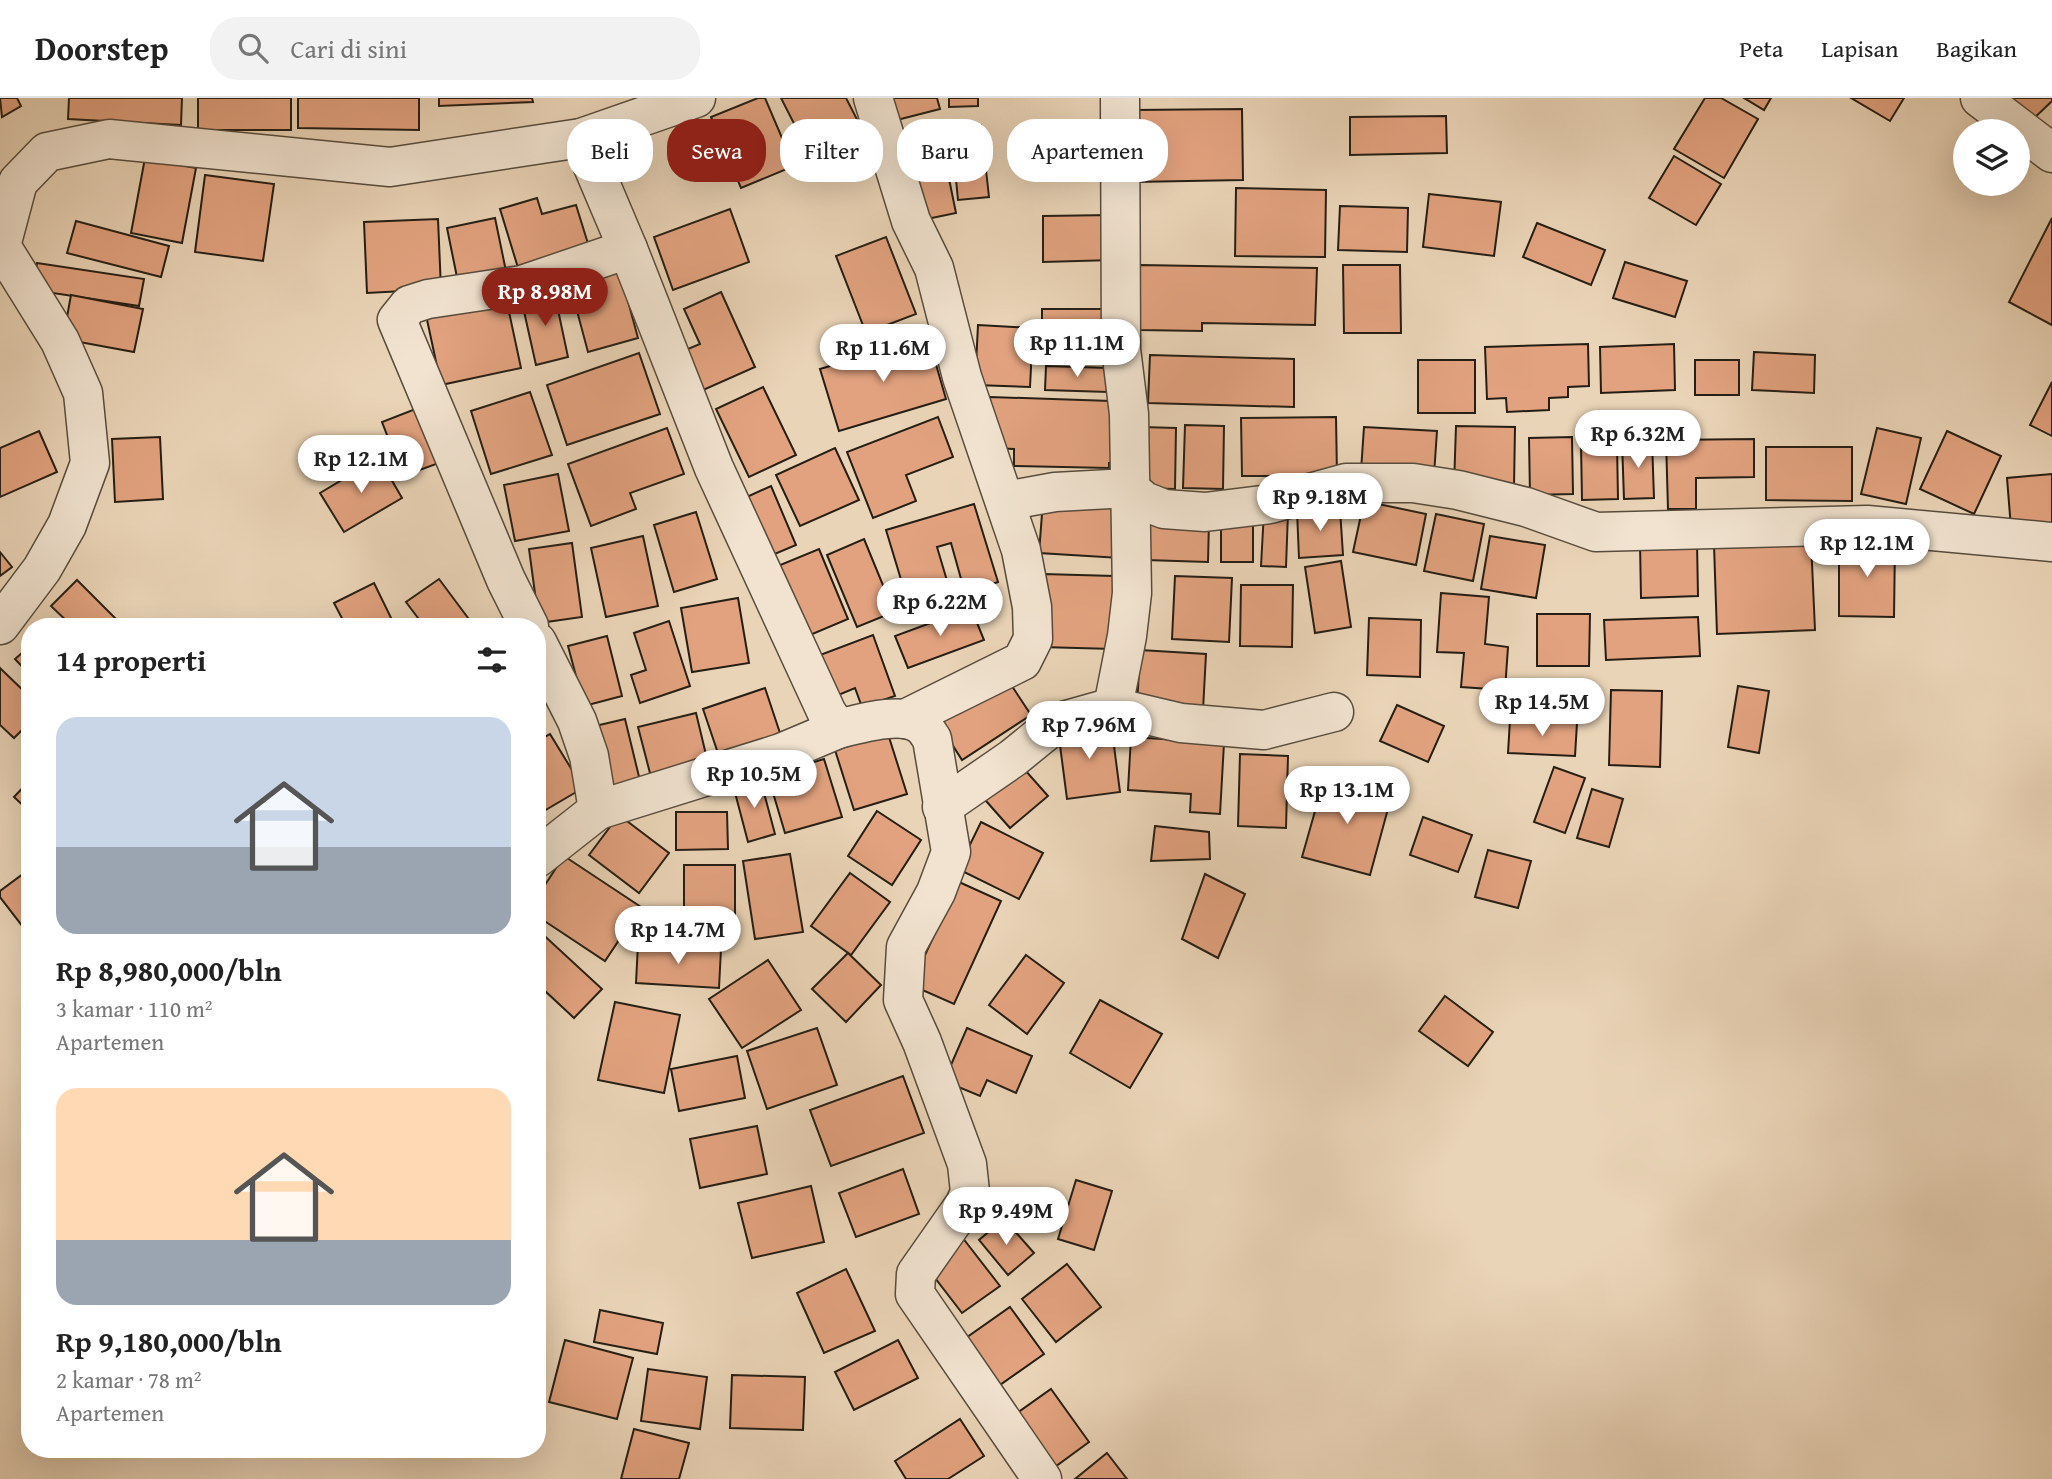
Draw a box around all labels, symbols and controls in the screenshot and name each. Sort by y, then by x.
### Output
search box [210,17,700,80]
text: Doorstep [35,24,168,72]
icon: search [234,29,272,67]
text: Cari di sini [290,29,407,68]
text: Peta [1739,31,1783,66]
text: Lapisan [1821,31,1898,66]
text: Bagikan [1936,31,2017,66]
chip: Beli [567,119,653,182]
chip: Sewa [667,119,766,182]
chip: Filter [780,119,883,182]
chip: Baru [897,119,993,182]
chip: Apartemen [1007,119,1168,182]
map controls [1953,119,2030,196]
button: layers [1953,119,2030,196]
pin: Rp 8.98M [473,268,617,328]
text: Rp 8.98M [498,274,592,307]
pin: Rp 11.1M [1005,320,1149,379]
pin: Rp 11.6M [811,324,955,384]
text: Rp 11.1M [1030,325,1124,358]
text: Rp 11.6M [836,330,930,363]
pin: Rp 6.32M [1566,410,1710,470]
text: Rp 6.32M [1591,416,1685,449]
pin: Rp 12.1M [289,436,433,495]
text: Rp 12.1M [314,441,408,474]
pin: Rp 9.18M [1248,474,1392,533]
text: Rp 9.18M [1273,479,1367,512]
pin: Rp 12.1M [1795,519,1939,579]
text: Rp 12.1M [1820,525,1914,558]
pin: Rp 6.22M [868,578,1012,638]
text: Rp 6.22M [893,584,987,617]
text: 14 properti [56,638,206,682]
icon: filters [473,641,511,679]
pin: Rp 14.5M [1470,678,1614,738]
text: Rp 14.5M [1495,684,1589,717]
pin: Rp 7.96M [1017,702,1161,761]
text: Rp 7.96M [1042,707,1136,740]
pin: Rp 10.5M [682,750,826,810]
text: Rp 10.5M [707,756,801,789]
icon: home [221,763,347,889]
pin: Rp 13.1M [1275,766,1419,826]
text: Rp 13.1M [1300,772,1394,805]
pin: Rp 14.7M [606,906,750,966]
text: Rp 14.7M [631,912,725,945]
text: Rp 8,980,000/bln [56,948,282,992]
text: 3 kamar · 110 m² [56,992,213,1025]
text: Apartemen [56,1025,164,1058]
icon: home [221,1134,347,1260]
pin: Rp 9.49M [934,1188,1078,1247]
text: Rp 9.49M [959,1193,1053,1226]
text: Rp 9,180,000/bln [56,1319,282,1363]
text: 2 kamar · 78 m² [56,1363,202,1396]
text: Apartemen [56,1396,164,1429]

